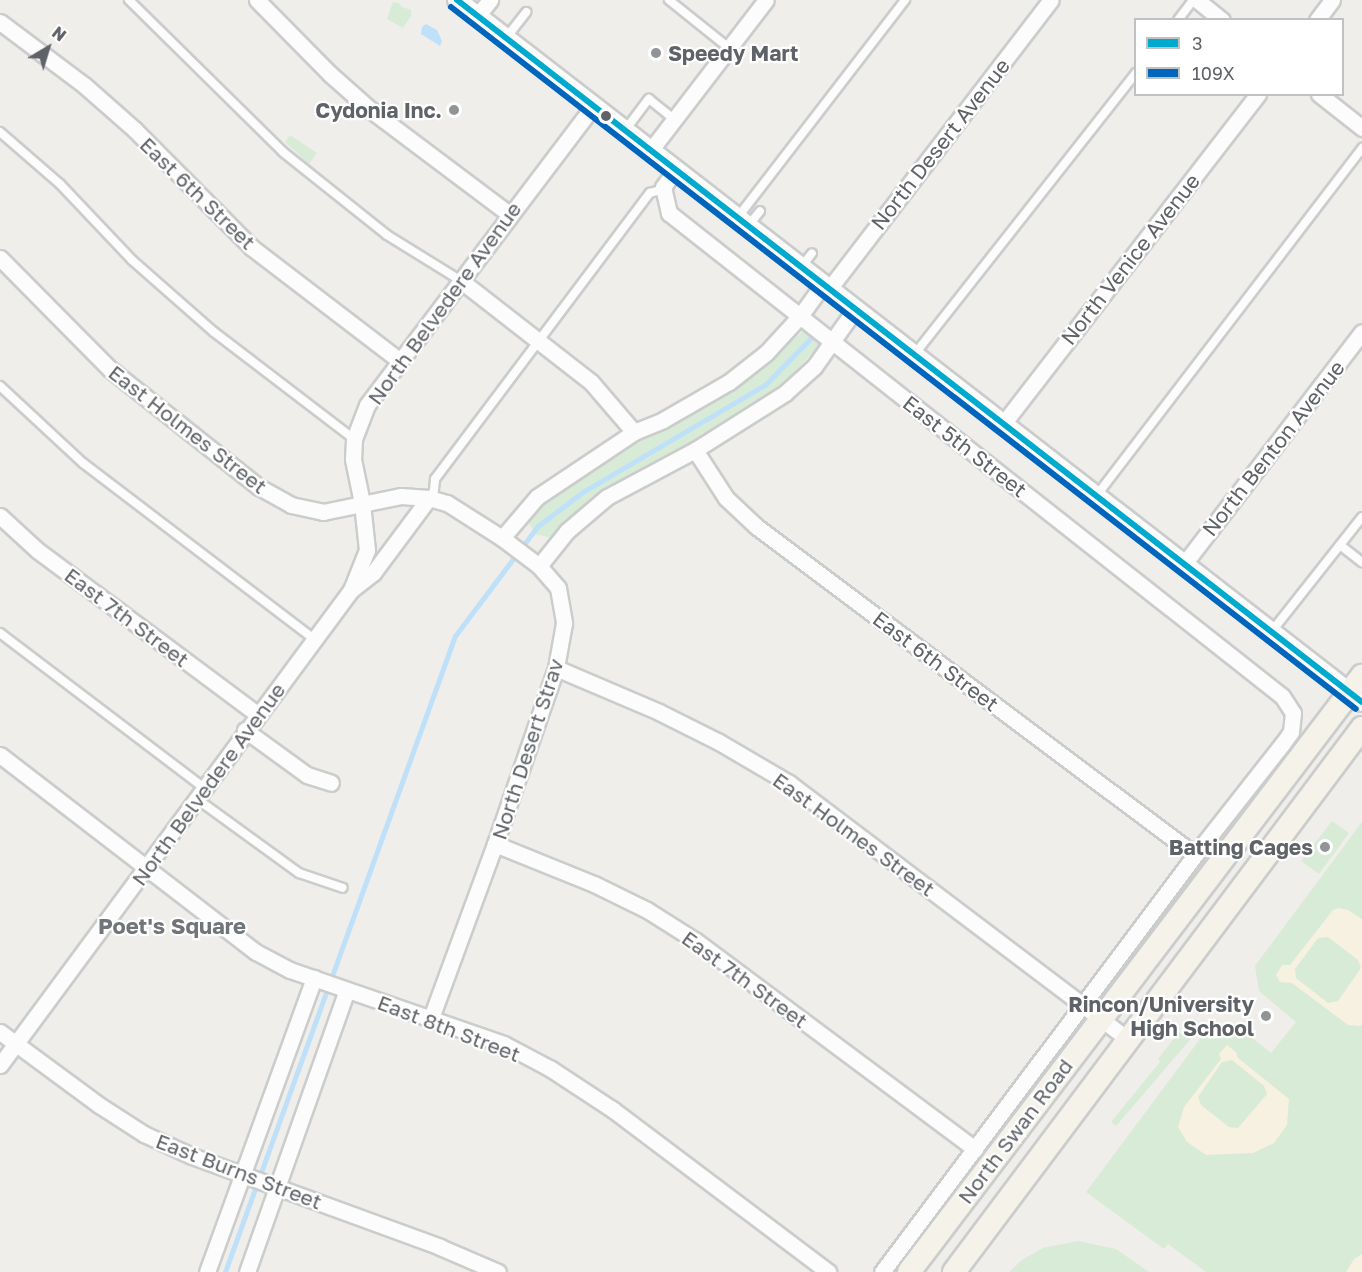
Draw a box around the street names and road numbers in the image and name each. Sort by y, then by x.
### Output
street label: North Desert Avenue [865,53,1015,235]
street label: East 6th Street [135,132,261,254]
street label: North Venice Avenue [1055,168,1205,350]
street label: North Belvedere Avenue [362,197,526,409]
street label: North Benton Avenue [1197,355,1349,541]
street label: East Holmes Street [104,359,272,499]
street label: East 5th Street [898,390,1032,502]
street label: East 7th Street [60,562,194,672]
street label: East 6th Street [868,606,1004,716]
street label: North Desert Strav [486,655,568,843]
street label: North Belvedere Avenue [126,678,290,890]
street label: East Holmes Street [768,767,940,901]
street label: East 7th Street [677,925,813,1033]
street label: East 8th Street [374,989,524,1067]
street label: North Swan Road [952,1054,1078,1208]
street label: East Burns Street [152,1128,326,1214]

